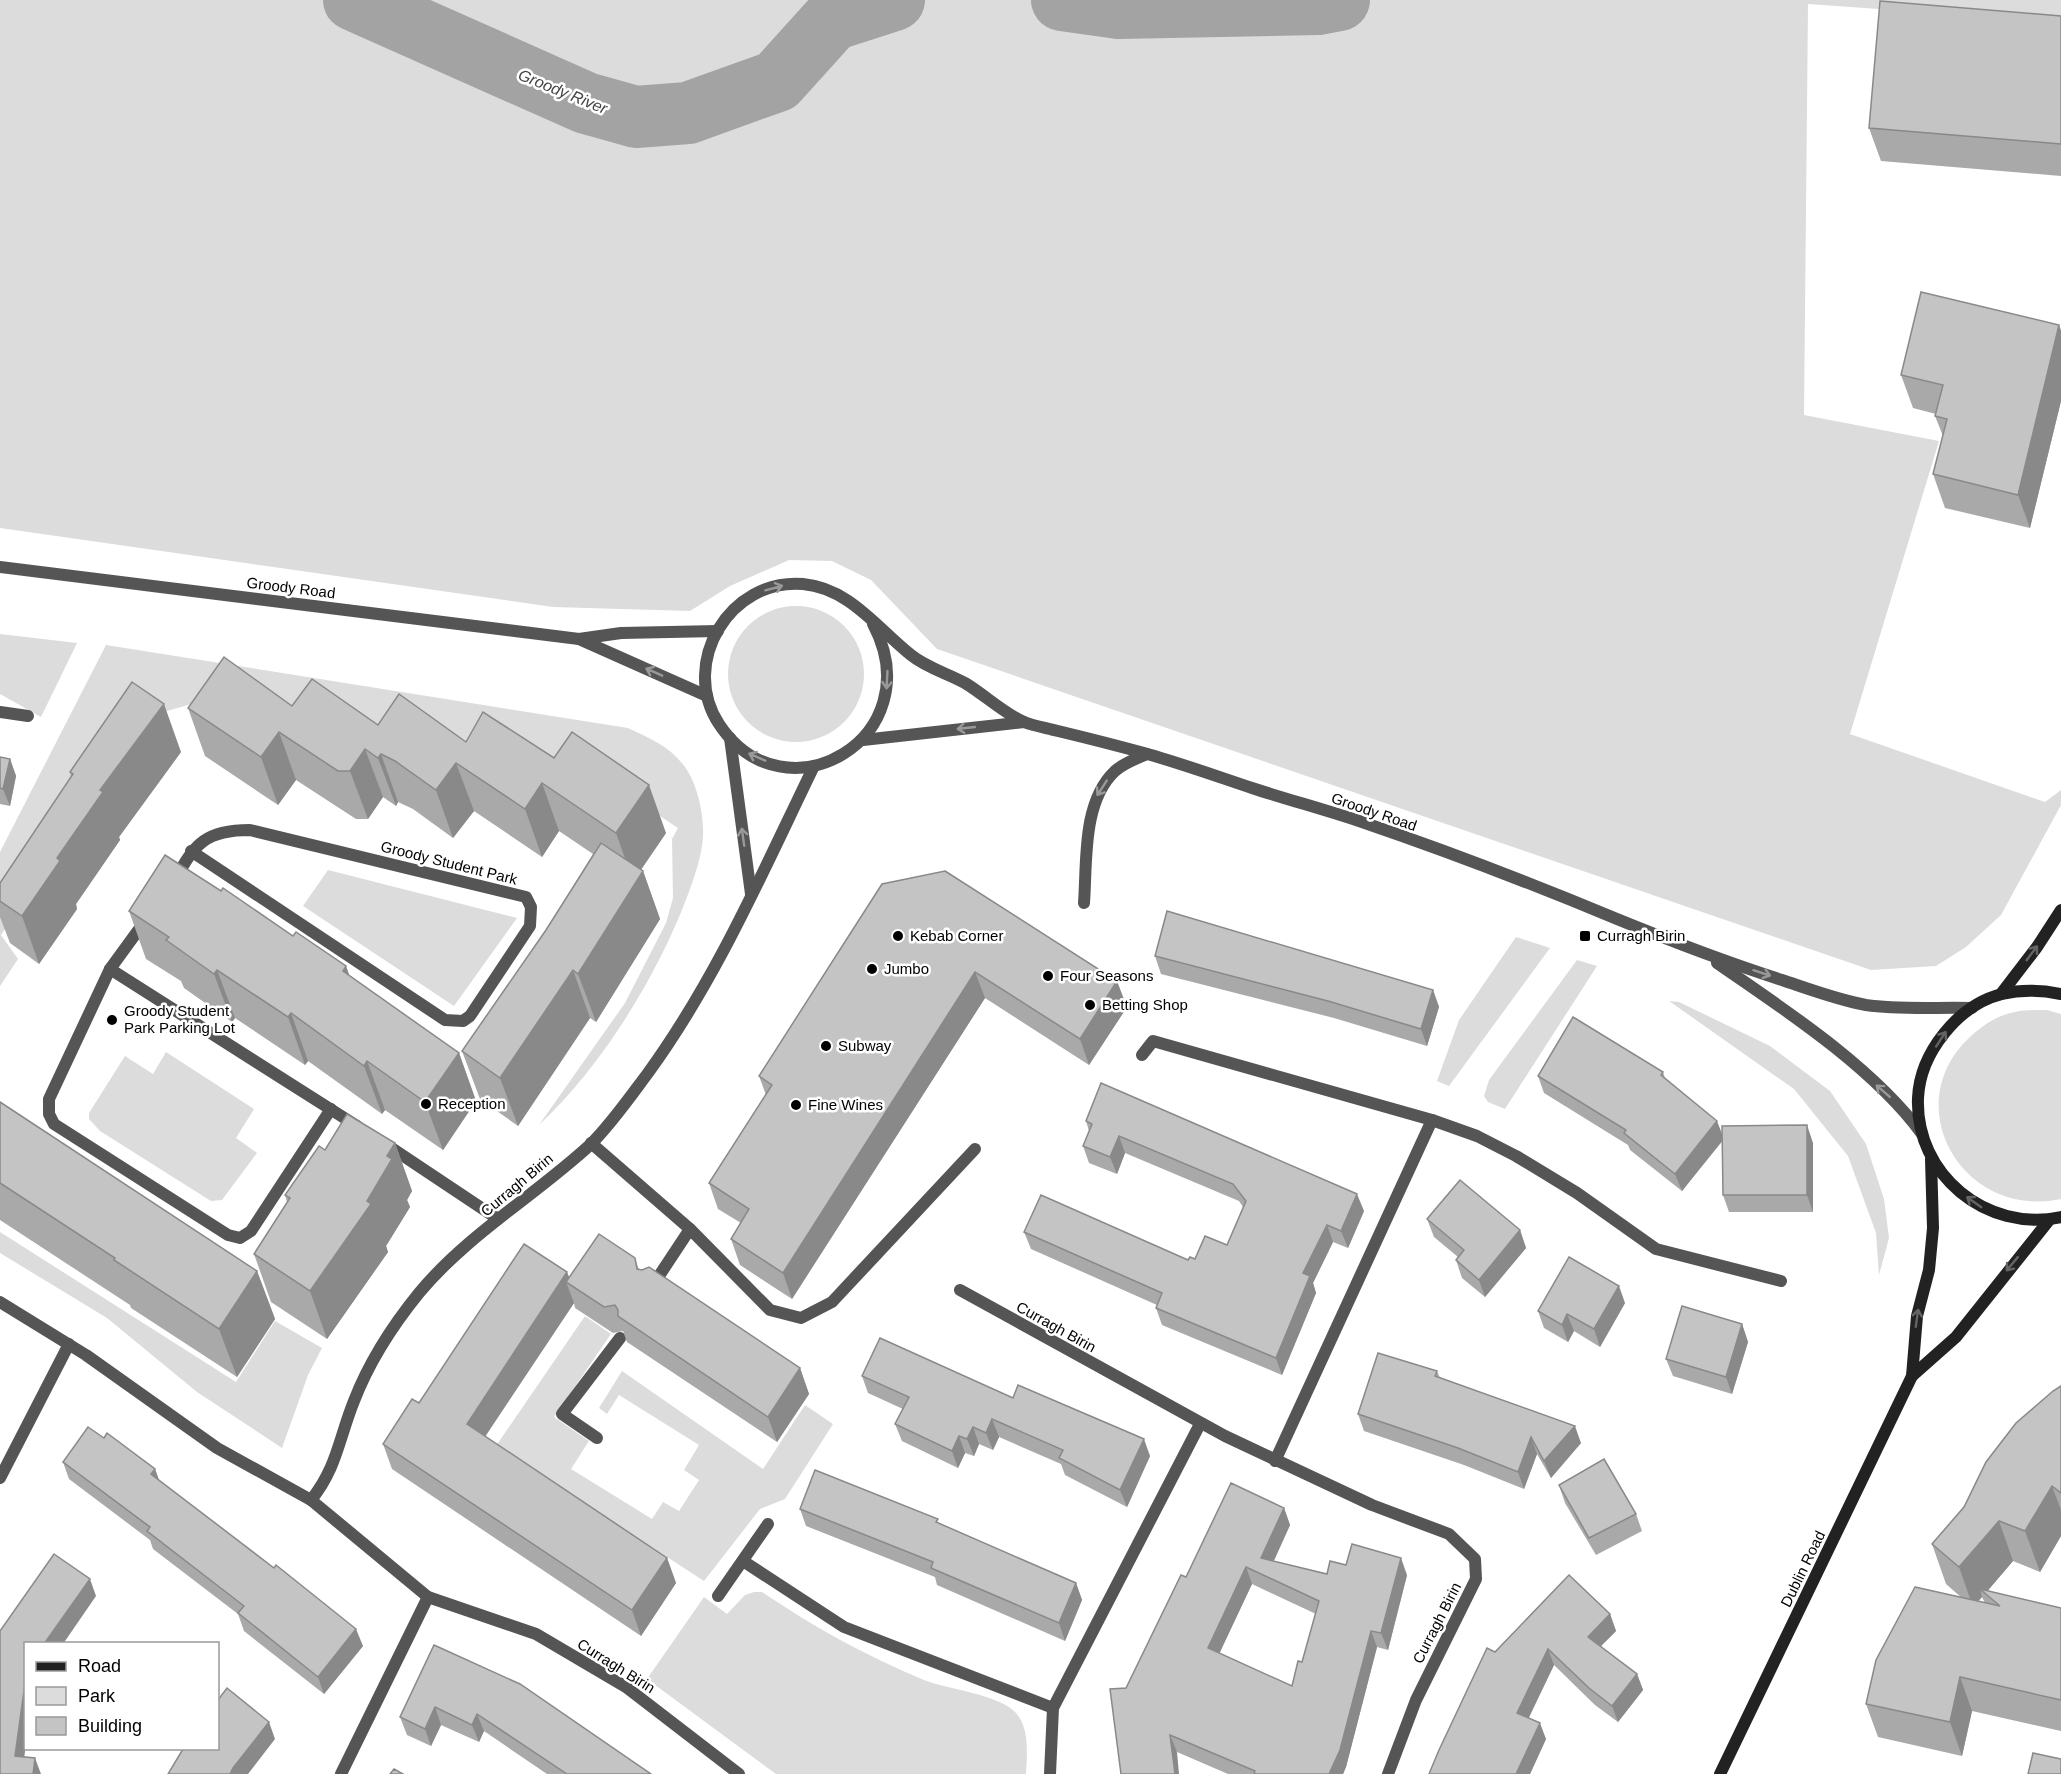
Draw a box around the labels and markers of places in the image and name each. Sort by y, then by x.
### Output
place label: Kebab Corner [910,927,1003,944]
place label: Curragh Birin [1597,927,1685,944]
marker: Kebab Corner [891,929,905,943]
marker: Curragh Birin [1578,929,1592,943]
place label: Jumbo [884,960,929,977]
marker: Jumbo [865,962,879,976]
place label: Four Seasons [1060,967,1153,984]
marker: Four Seasons [1041,969,1055,983]
place label: Betting Shop [1102,996,1188,1013]
marker: Betting Shop [1083,998,1097,1012]
place label: Groody Student Park Parking Lot [124,1002,236,1036]
marker: Groody Student Park Parking Lot [105,1013,119,1027]
place label: Subway [838,1037,892,1054]
marker: Subway [819,1039,833,1053]
place label: Reception [438,1095,506,1112]
place label: Fine Wines [808,1096,883,1113]
marker: Reception [419,1097,433,1111]
marker: Fine Wines [789,1098,803,1112]

